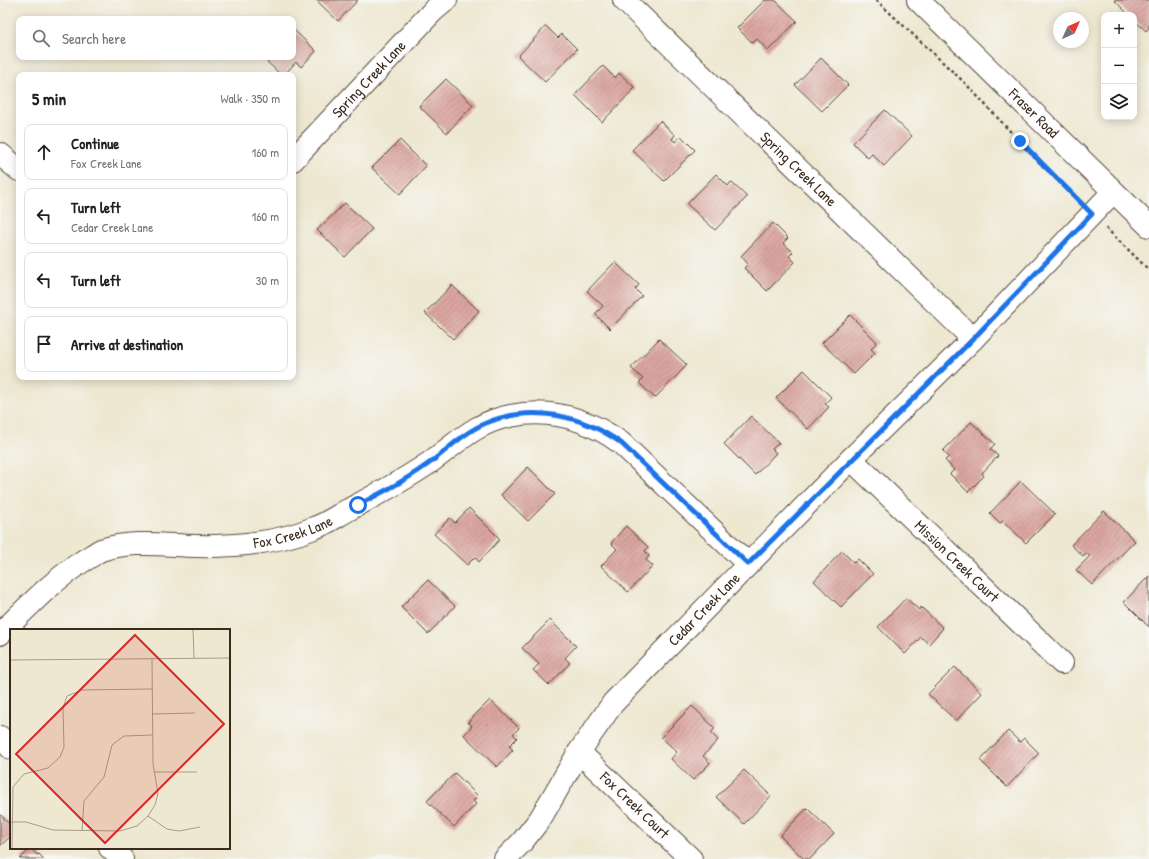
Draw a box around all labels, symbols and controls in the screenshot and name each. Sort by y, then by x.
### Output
north arrow [1053,12,1089,48]
map controls [1101,12,1137,120]
button: + [1101,12,1137,48]
search box [16,16,296,60]
icon: search [30,27,52,49]
text: Search here [62,28,126,49]
street label: Spring Creek Lane [327,35,410,122]
button: − [1101,48,1137,84]
street label: Fraser Road [1004,83,1064,143]
button: layers [1101,84,1137,120]
text: 5 min [32,87,66,110]
text: Walk · 350 m [220,89,280,107]
street label: Spring Creek Lane [756,127,842,211]
route end [1011,132,1029,150]
text: Continue [71,133,119,154]
icon: ahead [33,141,55,163]
text: 160 m [251,143,279,161]
text: Fox Creek Lane [71,154,142,172]
text: Turn left [71,197,121,218]
icon: left [33,205,55,227]
text: 160 m [251,207,279,225]
text: Cedar Creek Lane [71,218,153,236]
icon: left [33,269,55,291]
text: Turn left [71,270,121,291]
text: 30 m [256,271,279,289]
icon: arrive [33,333,55,355]
text: Arrive at destination [71,334,183,355]
route start [349,496,367,514]
street label: Fox Creek Lane [251,510,336,553]
street label: Mission Creek Court [910,515,1005,607]
street label: Cedar Creek Lane [663,568,745,651]
inset map [10,629,230,849]
street label: Fox Creek Court [595,766,675,844]

